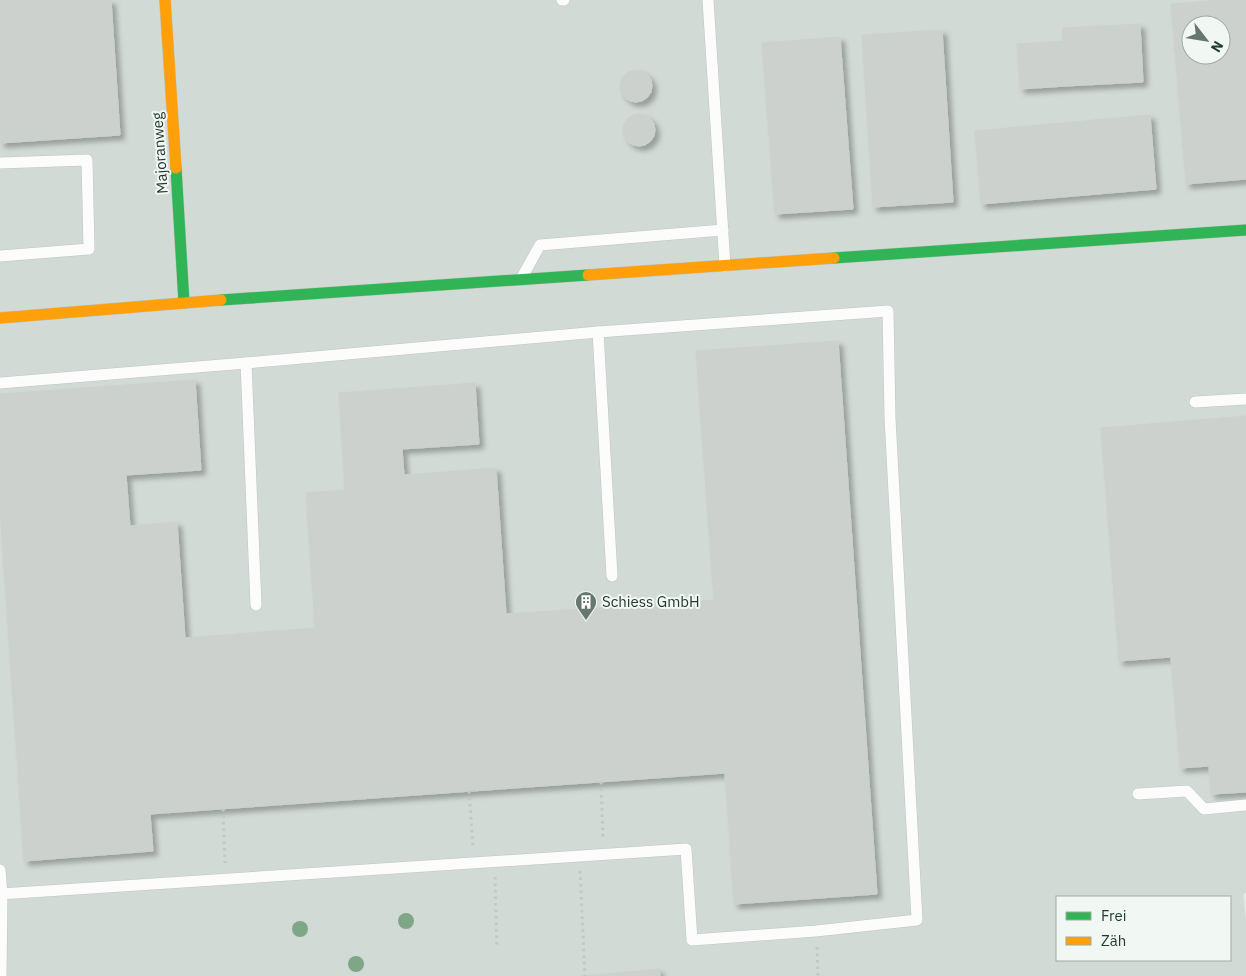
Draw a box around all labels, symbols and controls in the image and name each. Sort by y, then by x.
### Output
north arrow [1181,15,1231,65]
text: N [1207,38,1227,56]
street label: Majoranweg [147,111,172,195]
building icon: Schiess GmbH [574,590,598,621]
place label: Schiess GmbH [602,592,700,611]
legend [1056,896,1231,961]
text: Frei [1101,906,1127,925]
text: Zäh [1101,931,1126,950]

